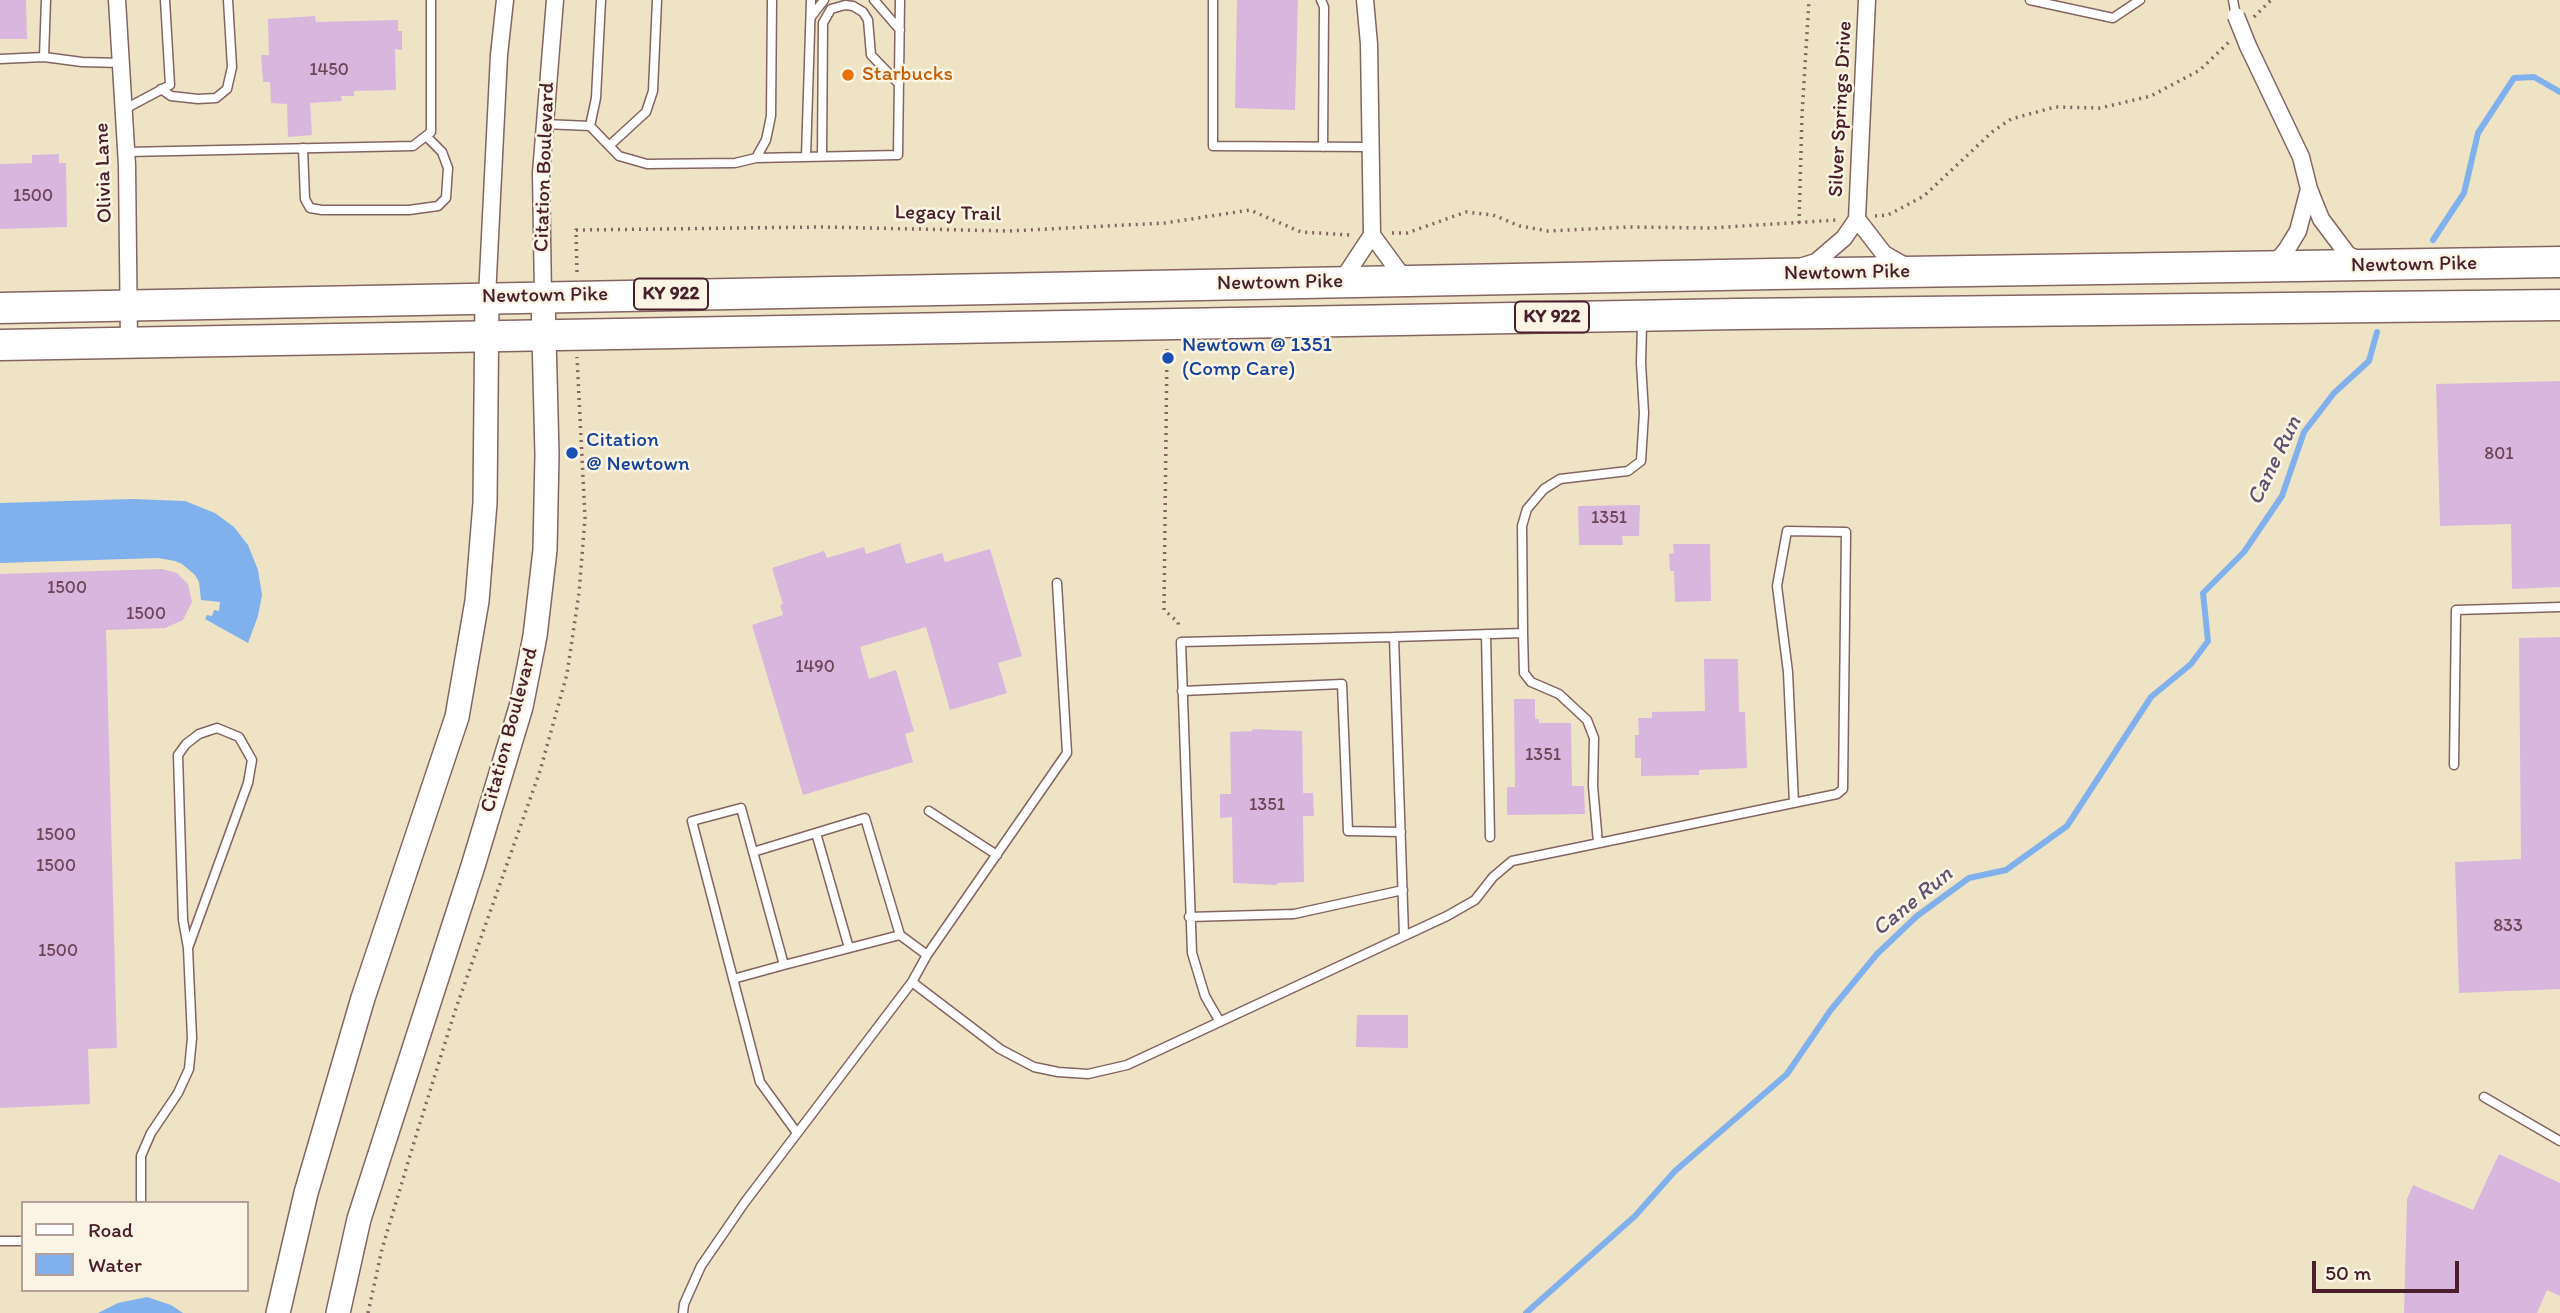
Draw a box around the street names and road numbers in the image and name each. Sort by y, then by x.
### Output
street label: Silver Springs Drive [1824,20,1858,198]
street label: Citation Boulevard [529,82,561,252]
street label: Olivia Lane [90,122,118,224]
street label: Legacy Trail [894,200,1002,228]
street label: Newtown Pike [2351,251,2477,279]
street label: Newtown Pike [1784,259,1910,287]
street label: Newtown Pike [1217,269,1343,297]
road number: KY 922 [634,278,708,310]
street label: Newtown Pike [482,282,608,310]
road number: KY 922 [1515,302,1589,332]
street label: Citation Boulevard [476,645,544,815]

